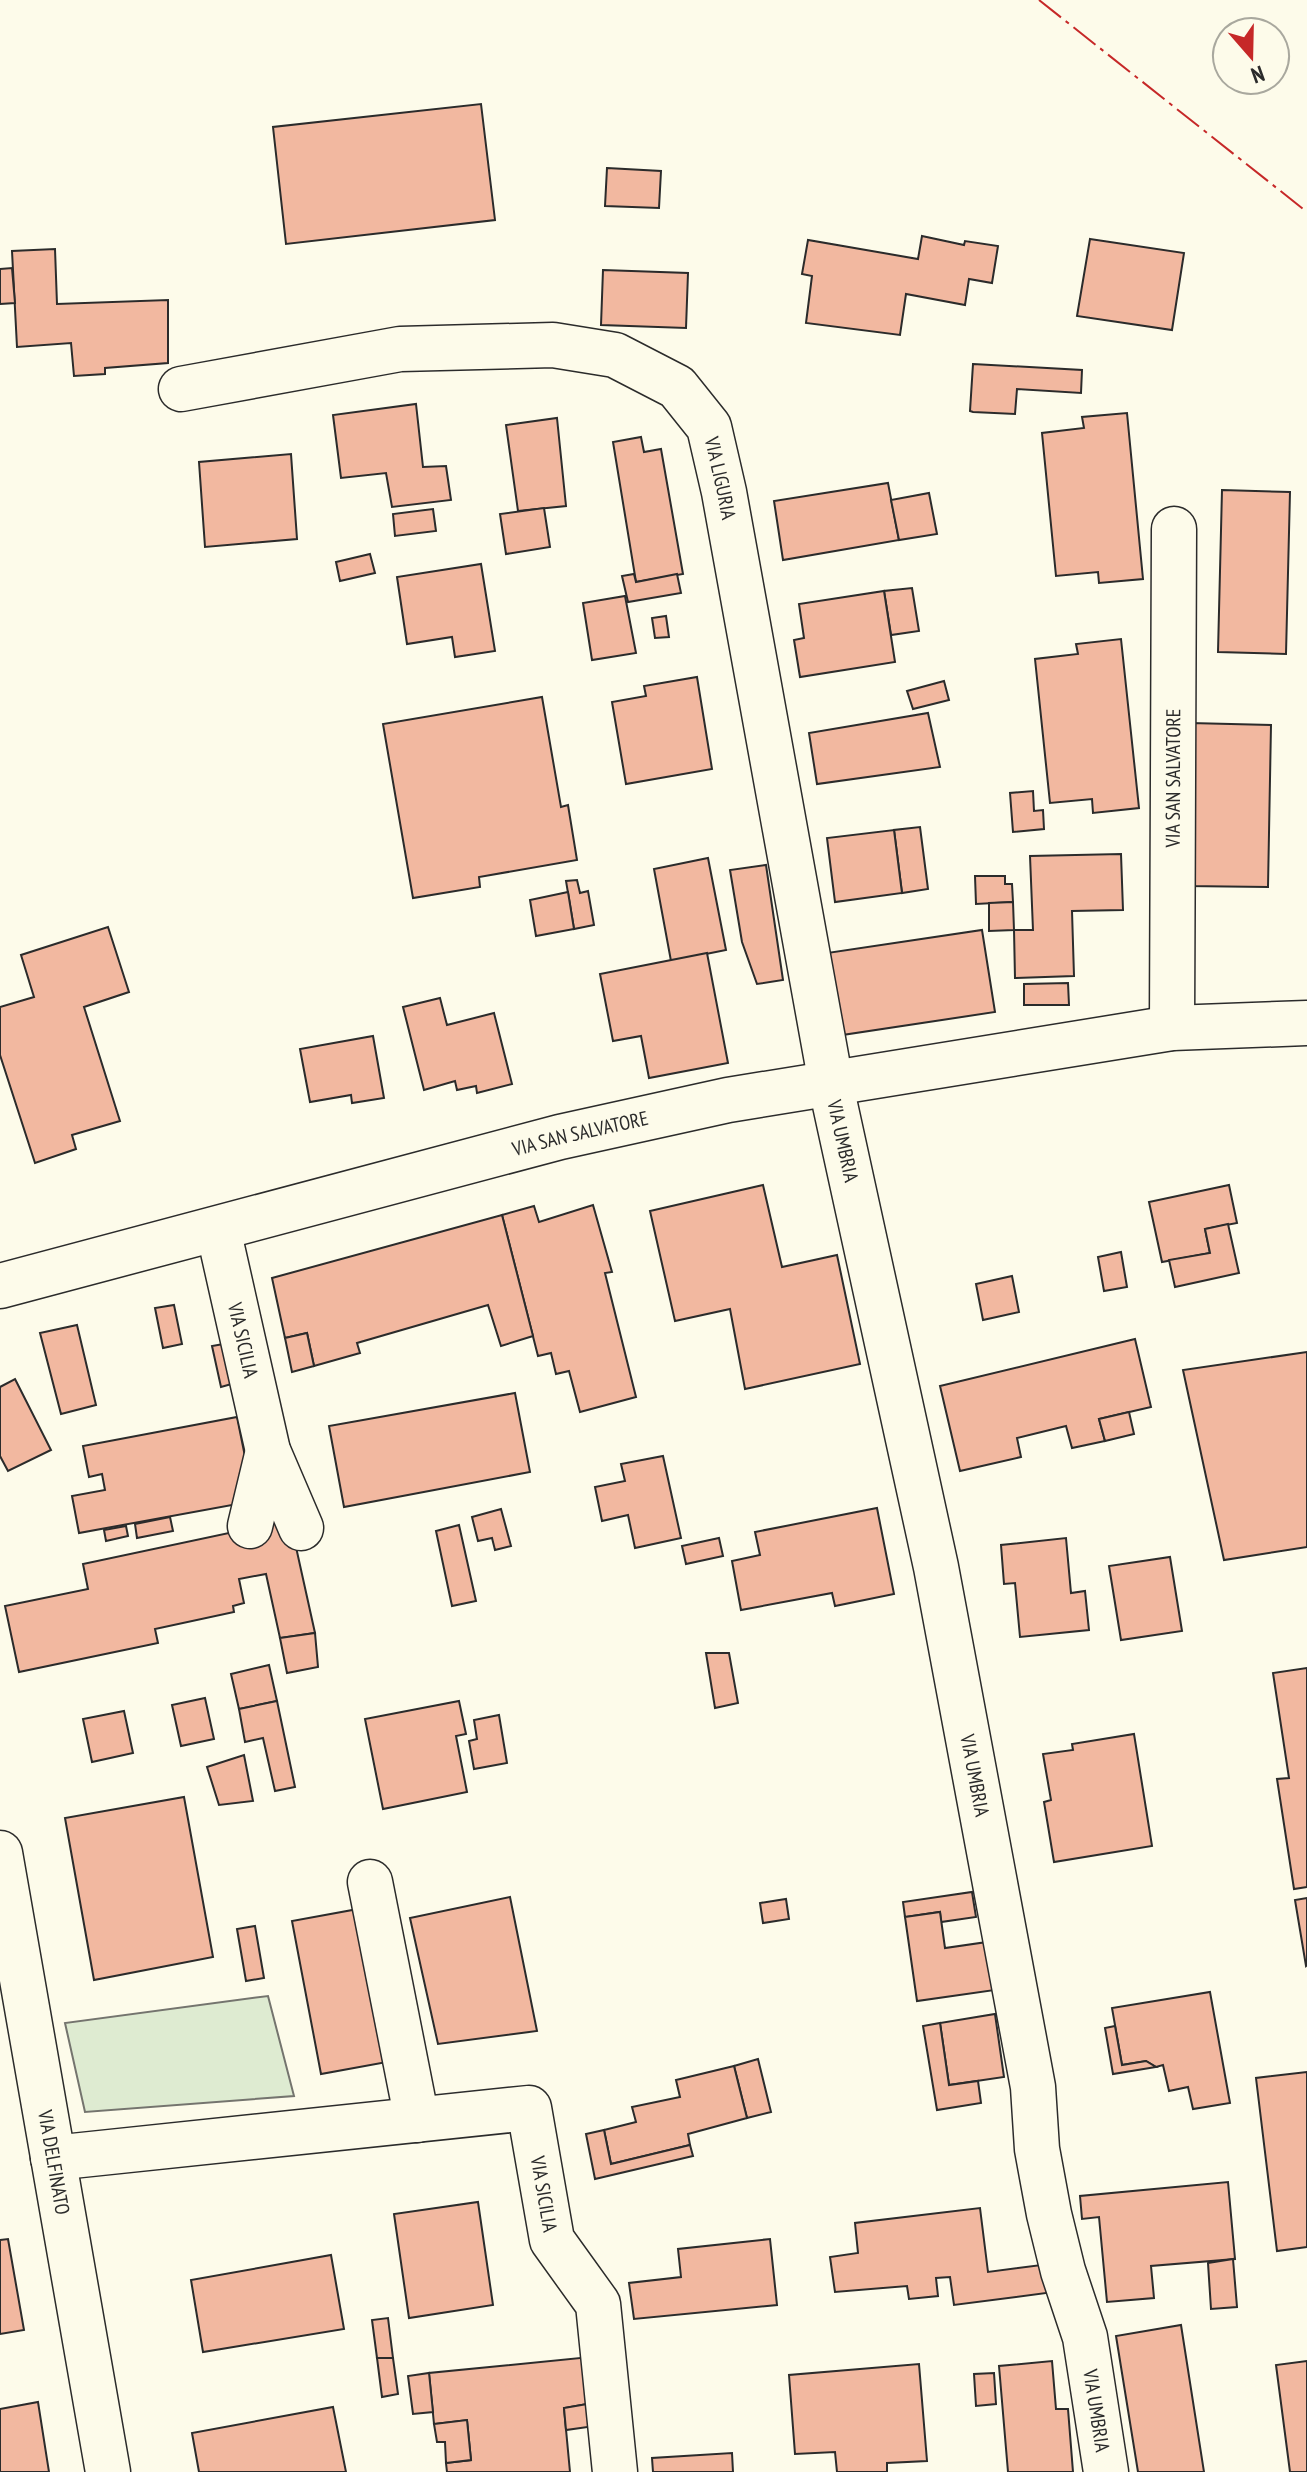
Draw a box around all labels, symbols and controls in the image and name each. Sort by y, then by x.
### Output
north arrow [1211,16,1291,96]
text: N [1247,60,1268,90]
street label: VIA LIGURIA [698,433,742,522]
street label: VIA SAN SALVATORE [1160,708,1186,849]
street label: VIA UMBRIA [821,1097,865,1185]
street label: VIA SAN SALVATORE [508,1105,651,1162]
street label: VIA SICILIA [222,1299,264,1381]
street label: VIA UMBRIA [954,1731,995,1819]
street label: VIA DELFINATO [32,2107,76,2217]
street label: VIA SICILIA [524,2153,563,2235]
street label: VIA UMBRIA [1077,2366,1116,2454]

